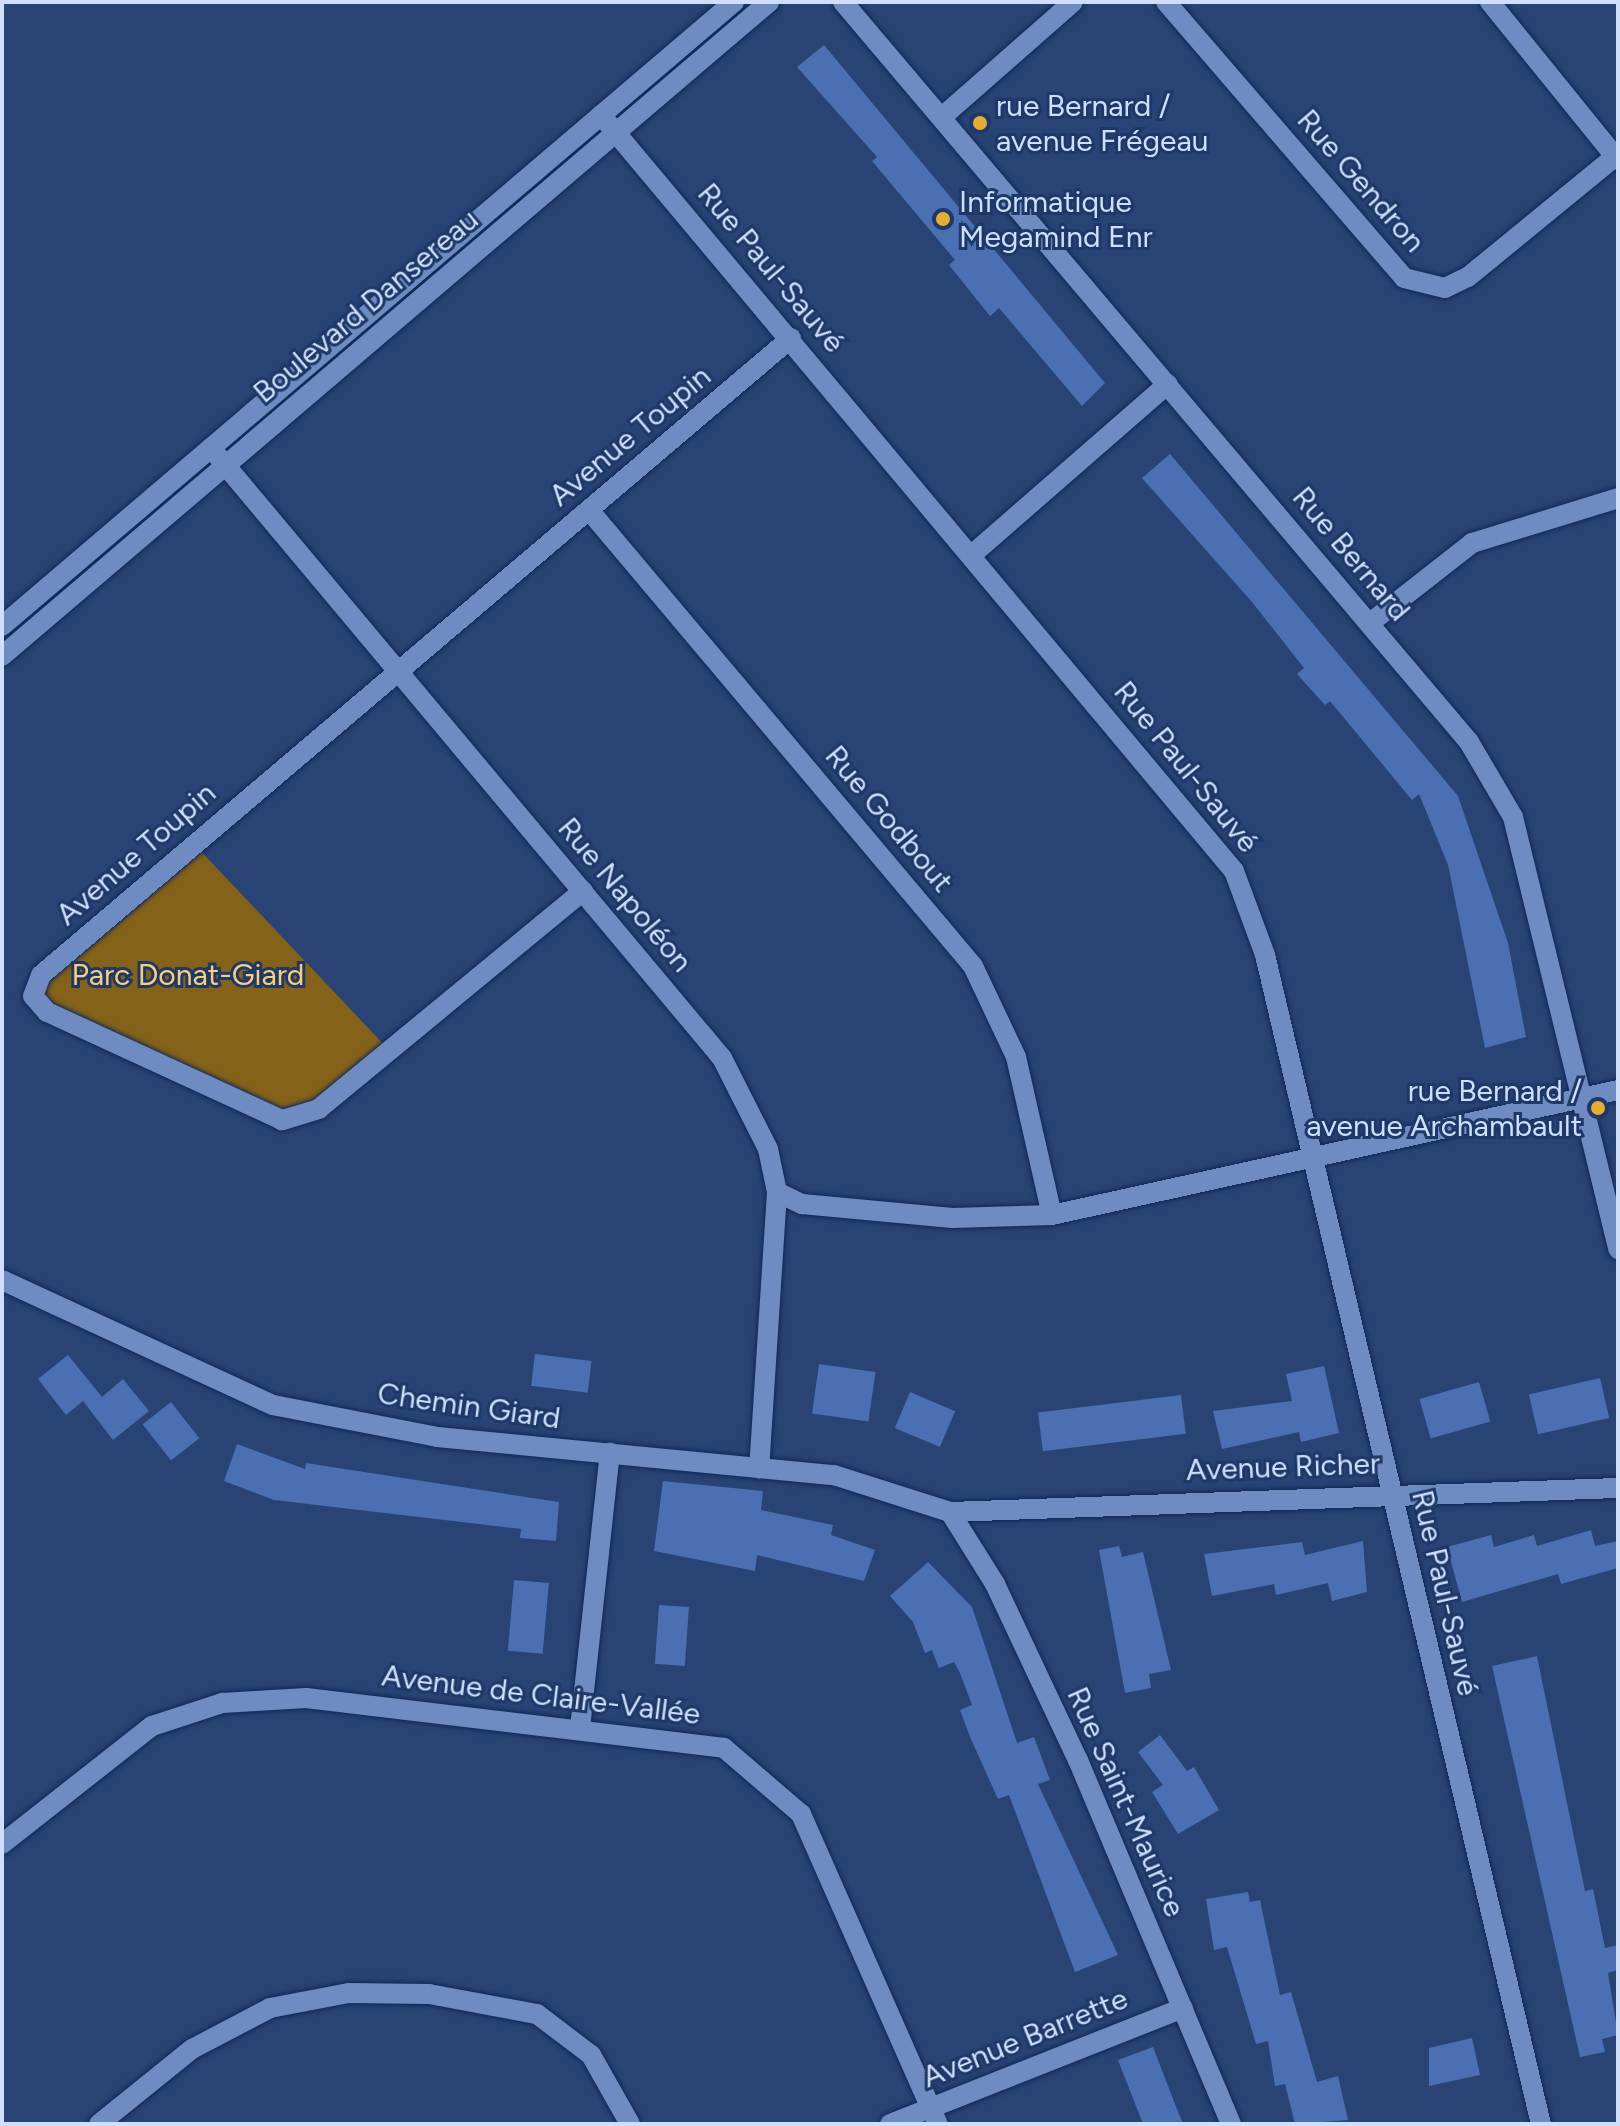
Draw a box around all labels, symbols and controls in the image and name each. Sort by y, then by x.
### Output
place label: rue Bernard / avenue Frégeau [996,88,1209,158]
street label: Rue Gendron [1289,102,1433,260]
marker: rue Bernard / avenue Frégeau [971,114,989,132]
street label: Rue Paul-Sauvé [690,176,852,360]
place label: Informatique Megamind Enr [959,184,1153,254]
street label: Boulevard Dansereau [246,201,486,411]
marker: Informatique Megamind Enr [934,210,952,228]
street label: Avenue Toupin [542,358,718,514]
street label: Rue Bernard [1285,480,1417,628]
street label: Rue Paul-Sauvé [1106,674,1266,860]
street label: Rue Godbout [817,738,961,900]
street label: Avenue Toupin [49,775,223,933]
street label: Rue Napoléon [550,811,700,979]
park label: Parc Donat-Giard [72,957,304,993]
place label: rue Bernard / avenue Archambault [1306,1073,1582,1144]
marker: rue Bernard / avenue Archambault [1589,1099,1607,1117]
street label: Chemin Giard [375,1375,563,1437]
street label: Avenue Richer [1185,1446,1381,1488]
street label: Rue Paul-Sauvé [1404,1487,1486,1699]
street label: Avenue de Claire-Vallée [380,1658,702,1732]
street label: Rue Saint-Maurice [1059,1682,1193,1922]
street label: Avenue Barrette [917,1980,1133,2096]

